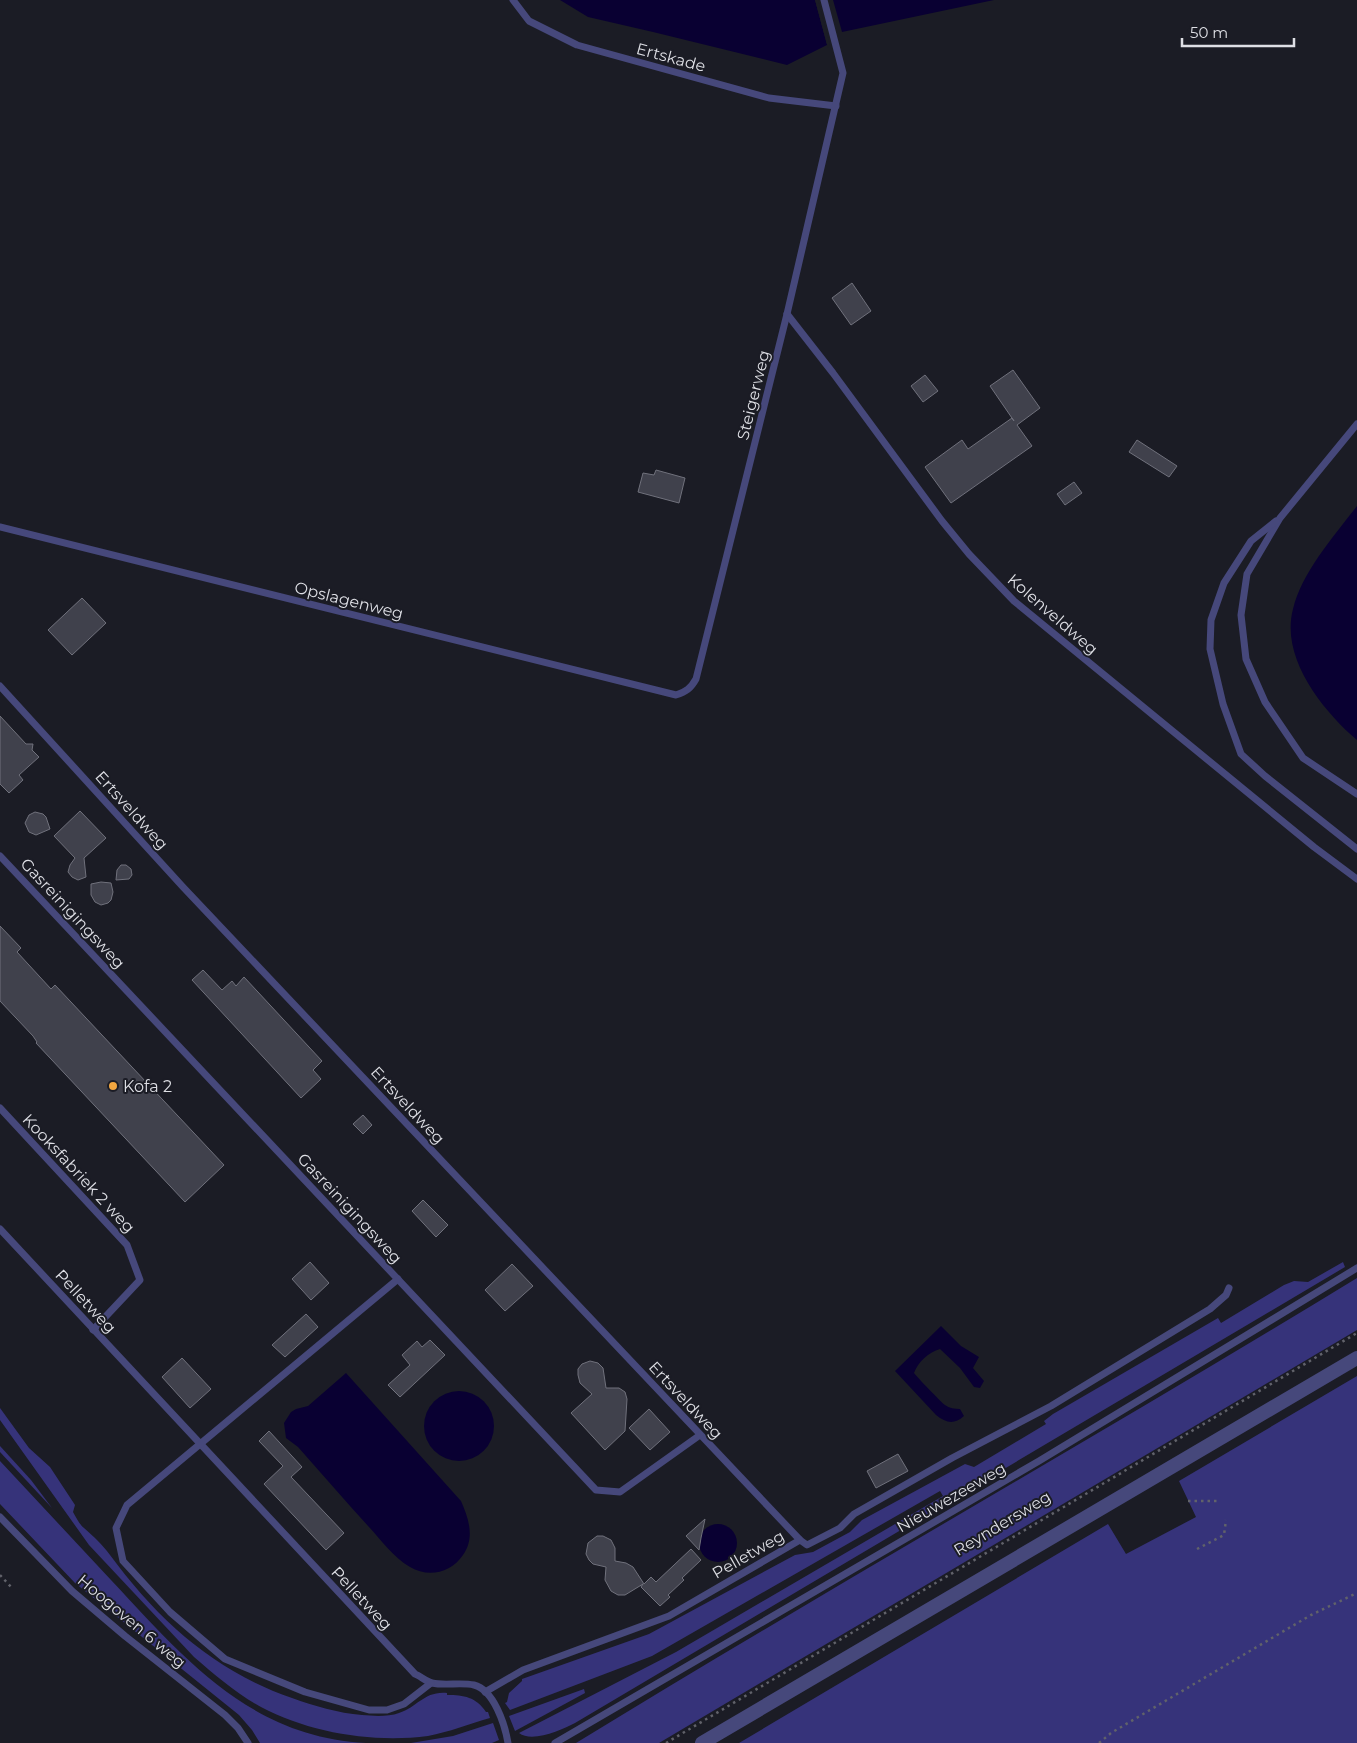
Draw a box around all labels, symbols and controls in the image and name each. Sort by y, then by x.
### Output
scale bar [1182,15,1294,47]
text: 50 m [1190,23,1228,42]
street label: Ertskade [634,39,708,76]
street label: Steigerweg [733,348,774,442]
street label: Kolenveldweg [1004,570,1102,659]
street label: Opslagenweg [292,578,405,623]
street label: Ertsveldweg [91,767,172,854]
street label: Gasreinigingsweg [17,854,129,973]
street label: Ertsveldweg [367,1063,448,1148]
place label: Kofa 2 [123,1077,172,1096]
marker: Kofa 2 [107,1080,119,1092]
street label: Kooksfabriek 2 weg [19,1110,139,1237]
street label: Gasreinigingsweg [294,1149,406,1268]
street label: Pelletweg [51,1266,120,1337]
street label: Ertsveldweg [645,1358,726,1443]
street label: Nieuwezeeweg [893,1459,1009,1536]
street label: Reyndersweg [950,1487,1054,1560]
street label: Pelletweg [709,1526,788,1583]
street label: Pelletweg [327,1563,396,1634]
street label: Hoogoven 6 weg [74,1571,190,1672]

